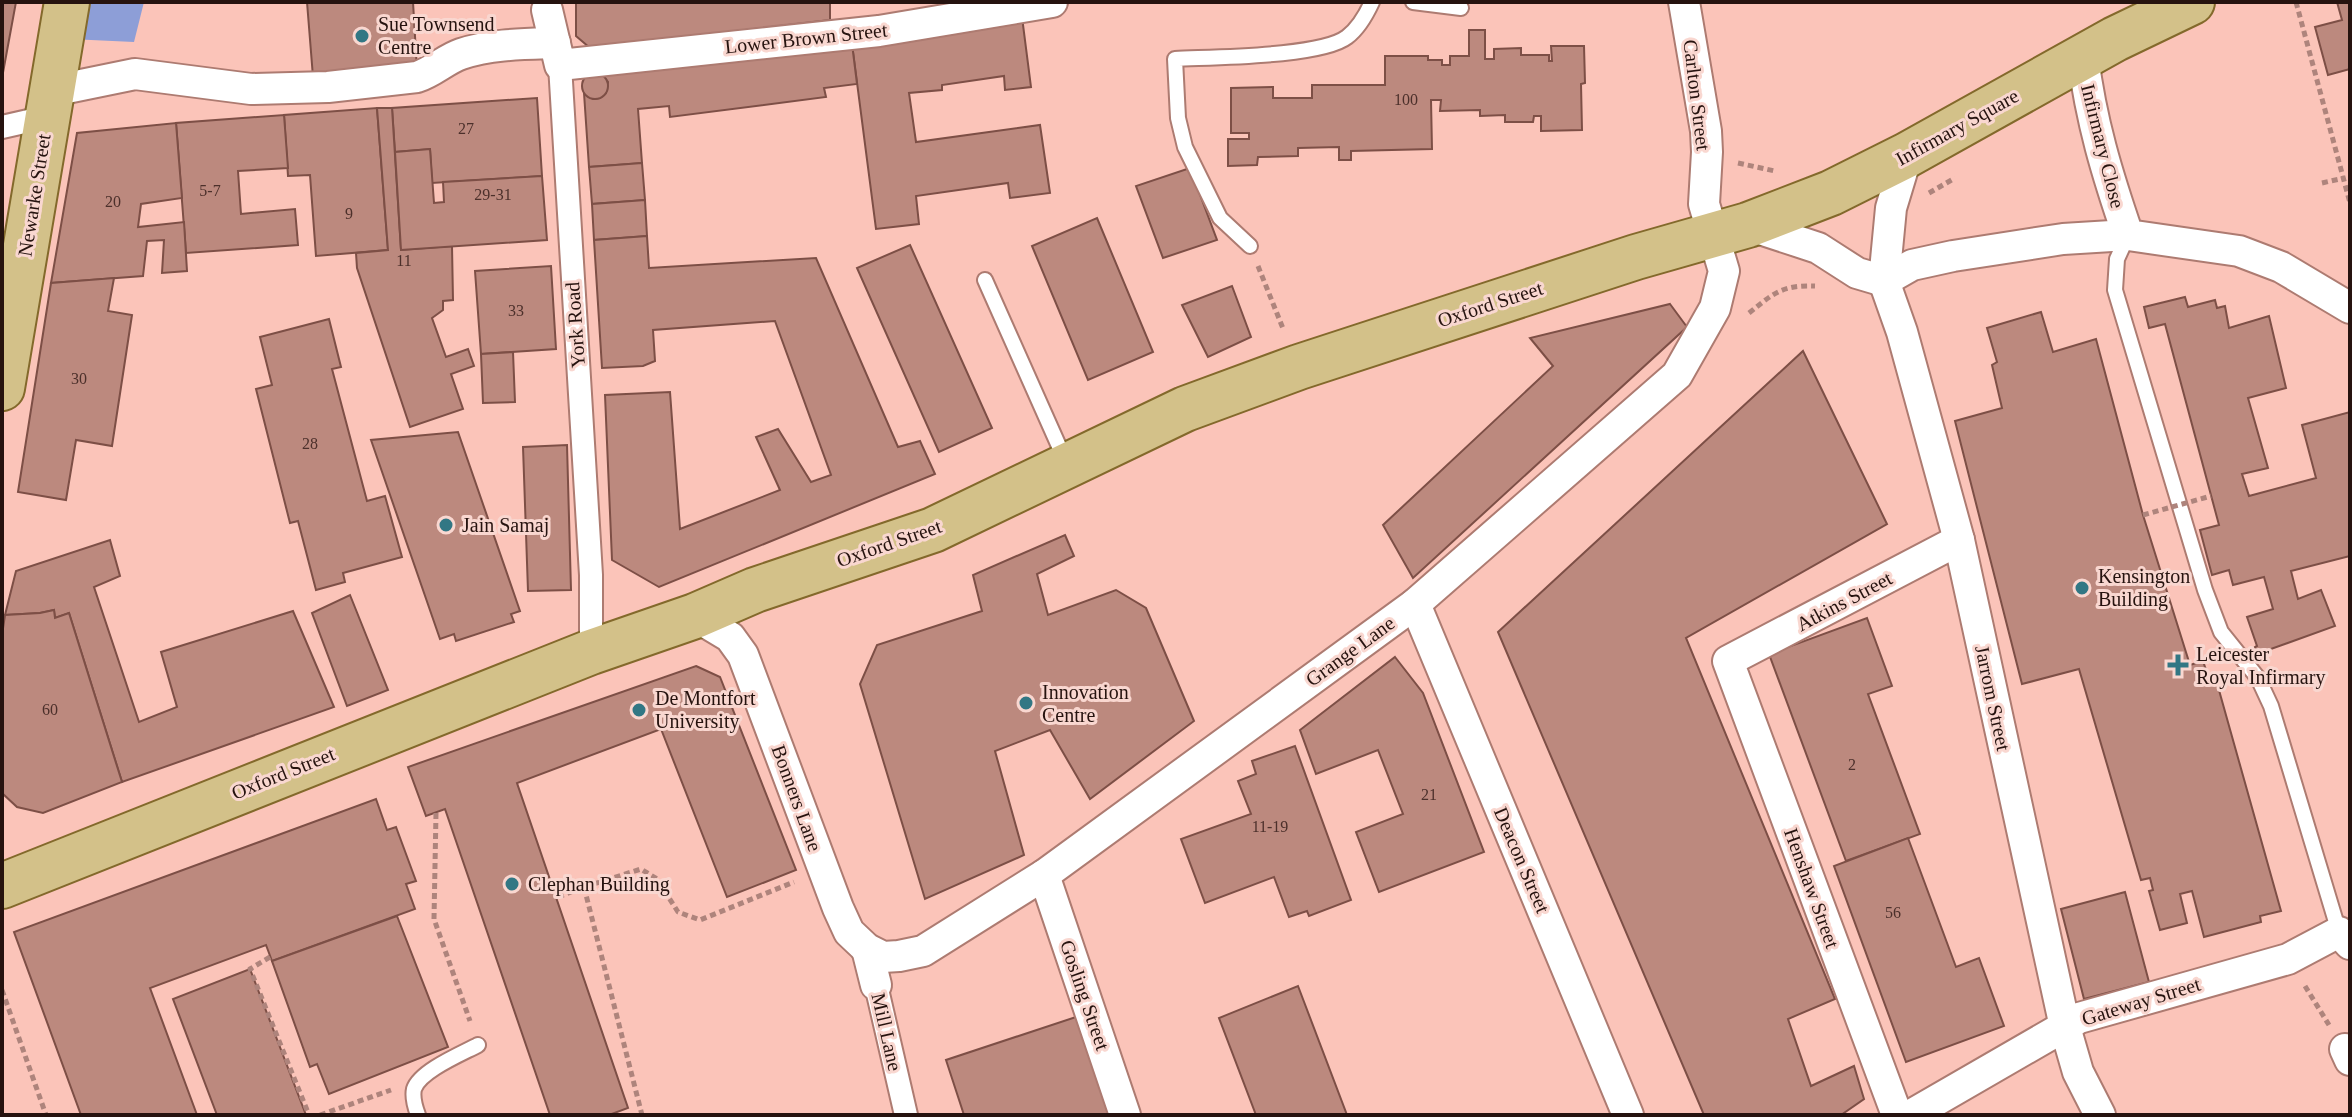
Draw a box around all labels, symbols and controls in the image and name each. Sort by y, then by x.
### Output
place label: Sue Townsend Centre [378,13,495,58]
street label: Lower Brown Street [724,18,889,57]
marker: Sue Townsend Centre [353,27,371,45]
street label: Carlton Street [1679,38,1715,152]
street label: Infirmary Close [2076,82,2129,211]
street label: Infirmary Square [1892,84,2023,171]
house number: 100 [1394,91,1418,108]
house number: 27 [458,120,474,137]
street label: Newarke Street [13,132,55,258]
house number: 5-7 [199,182,221,199]
house number: 29-31 [474,186,512,203]
house number: 20 [105,193,121,210]
house number: 9 [345,205,353,222]
house number: 11 [396,252,412,269]
street label: Oxford Street [1435,276,1546,331]
street label: York Road [561,281,589,369]
house number: 33 [508,302,524,319]
house number: 30 [71,370,87,387]
house number: 28 [302,435,318,452]
place label: Jain Samaj [462,514,549,537]
street label: Oxford Street [834,515,945,571]
marker: Jain Samaj [437,516,455,534]
place label: Kensington Building [2098,565,2190,611]
street label: Atkins Street [1792,566,1896,635]
marker: Kensington Building [2073,579,2091,597]
street label: Grange Lane [1302,612,1399,691]
street label: Jarrom Street [1971,643,2015,753]
place label: Leicester Royal Infirmary [2196,643,2325,689]
marker: Leicester Royal Infirmary [2167,654,2189,676]
place label: Innovation Centre [1042,681,1129,726]
place label: De Montfort University [655,687,756,733]
marker: Innovation Centre [1017,694,1035,712]
house number: 60 [42,701,58,718]
marker: De Montfort University [630,701,648,719]
street label: Oxford Street [228,742,338,804]
street label: Bonners Lane [768,742,826,854]
house number: 2 [1848,756,1856,773]
house number: 21 [1421,786,1437,803]
street label: Deacon Street [1490,804,1554,917]
house number: 11-19 [1252,818,1288,835]
street label: Henshaw Street [1780,825,1844,951]
place label: Clephan Building [528,873,670,896]
marker: Clephan Building [503,875,521,893]
house number: 56 [1885,904,1901,921]
street label: Gosling Street [1055,937,1114,1054]
street label: Gateway Street [2079,972,2204,1030]
street label: Mill Lane [867,991,907,1073]

